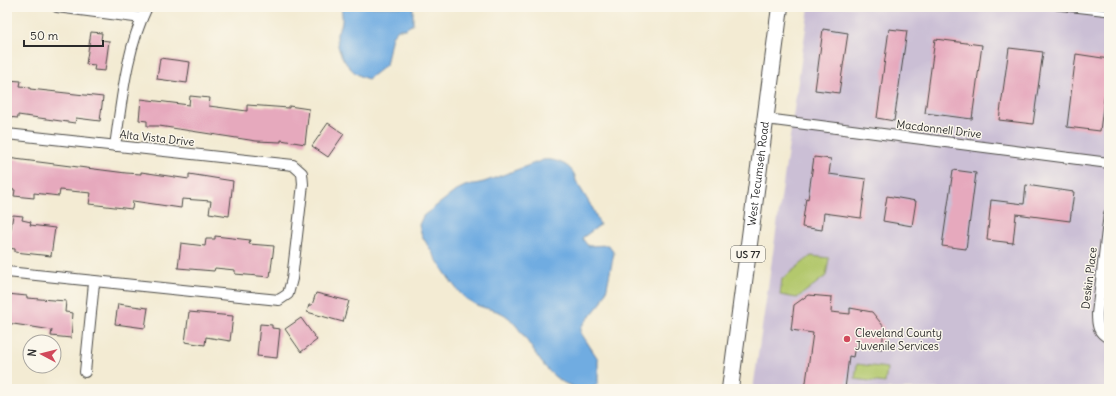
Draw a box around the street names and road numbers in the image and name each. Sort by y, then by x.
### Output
street label: Macdonnell Drive [896,117,982,141]
street label: West Tecumseh Road [744,120,772,227]
street label: Alta Vista Drive [119,127,195,149]
road number: US 77 [731,246,765,262]
street label: Deskin Place [1078,246,1100,310]

